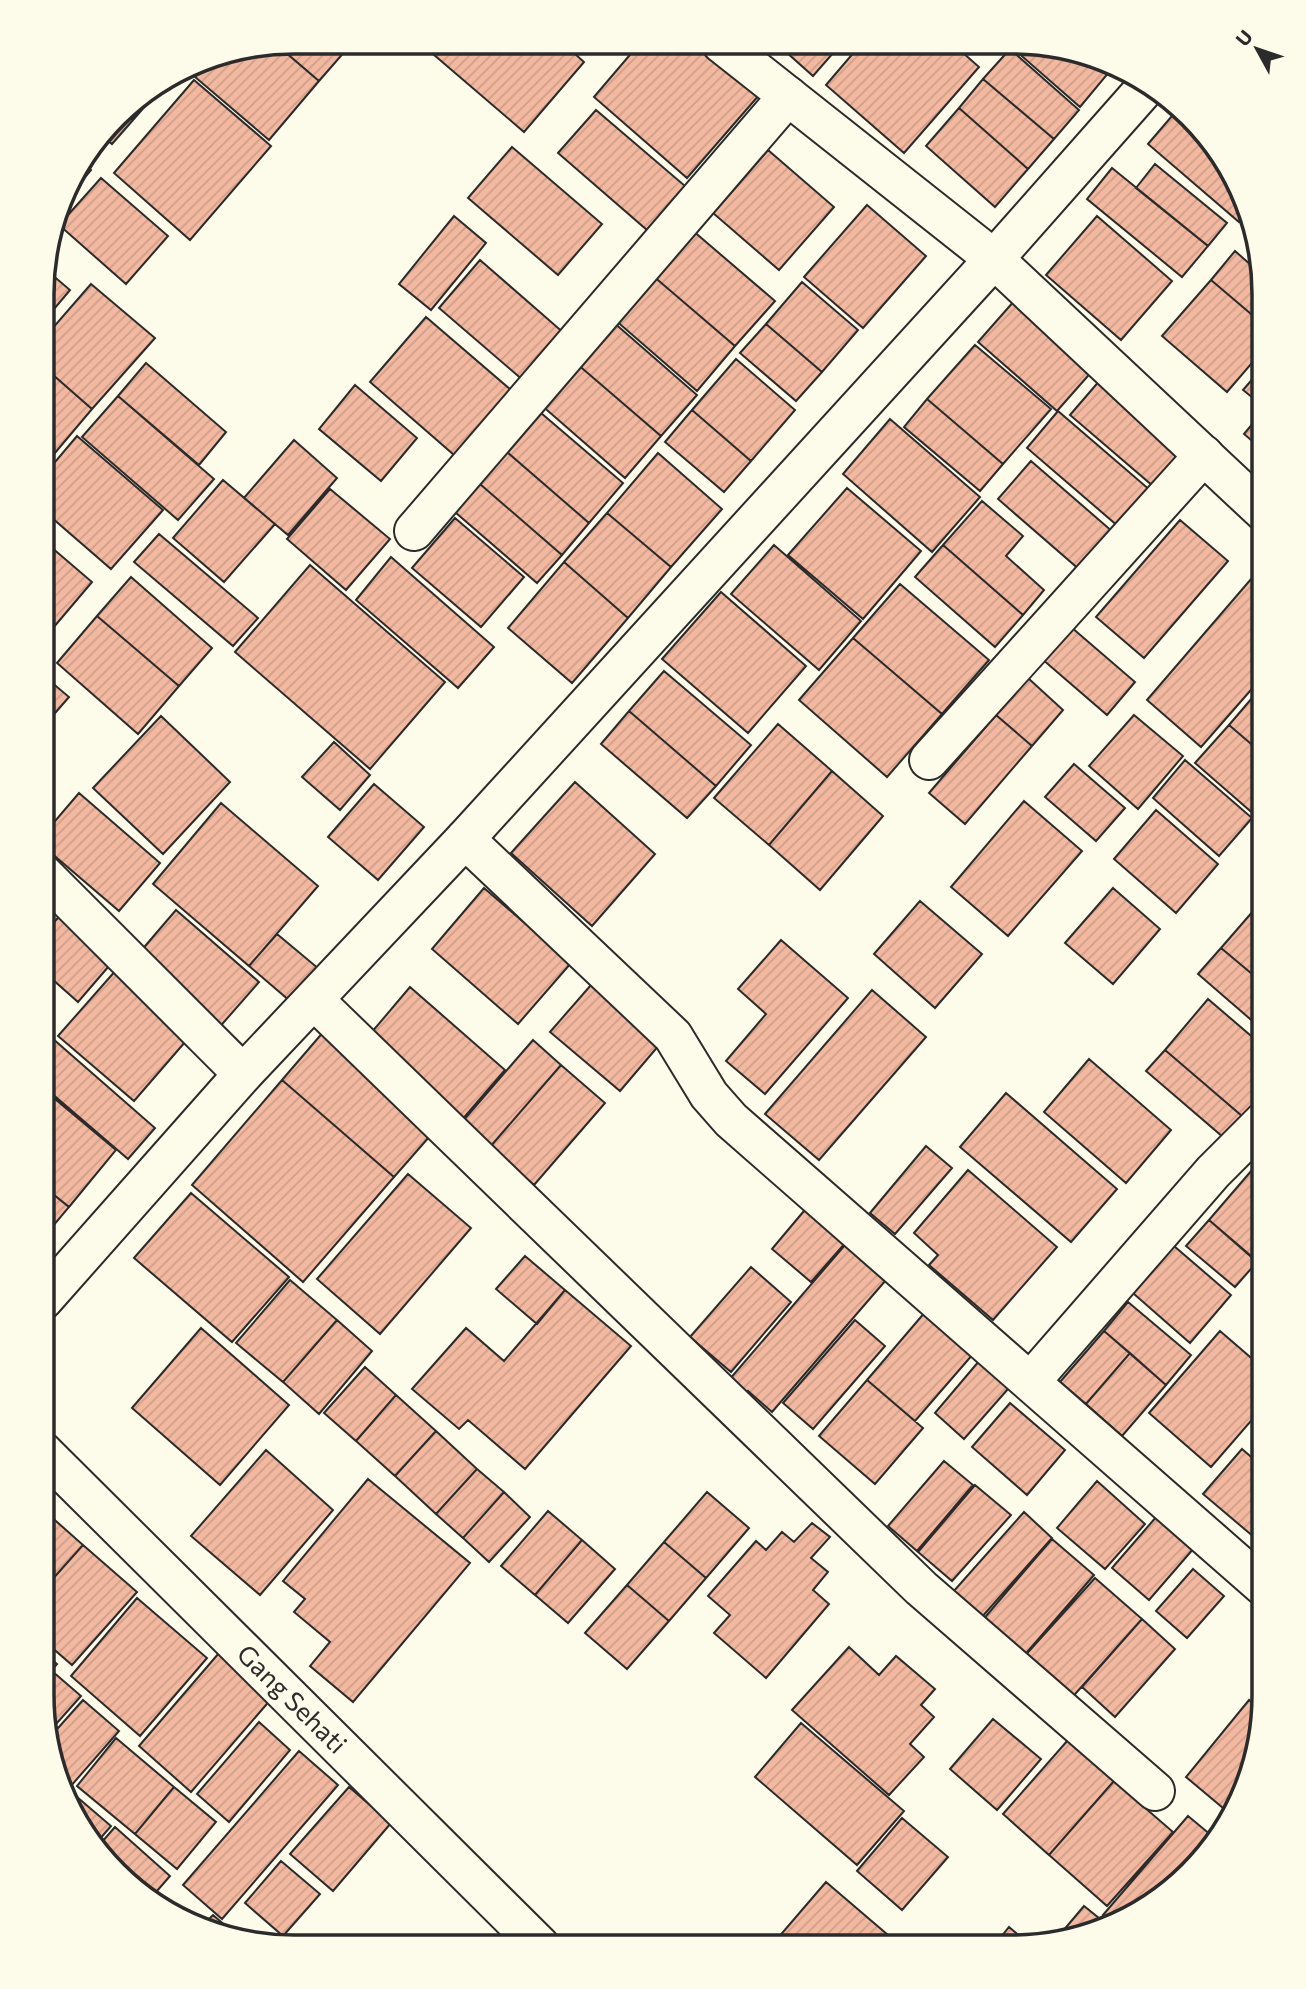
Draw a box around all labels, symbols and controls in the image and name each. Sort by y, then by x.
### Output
north arrow [1222,14,1292,84]
text: U [1230,25,1257,50]
street label: Gang Sehati [232,1637,354,1759]

